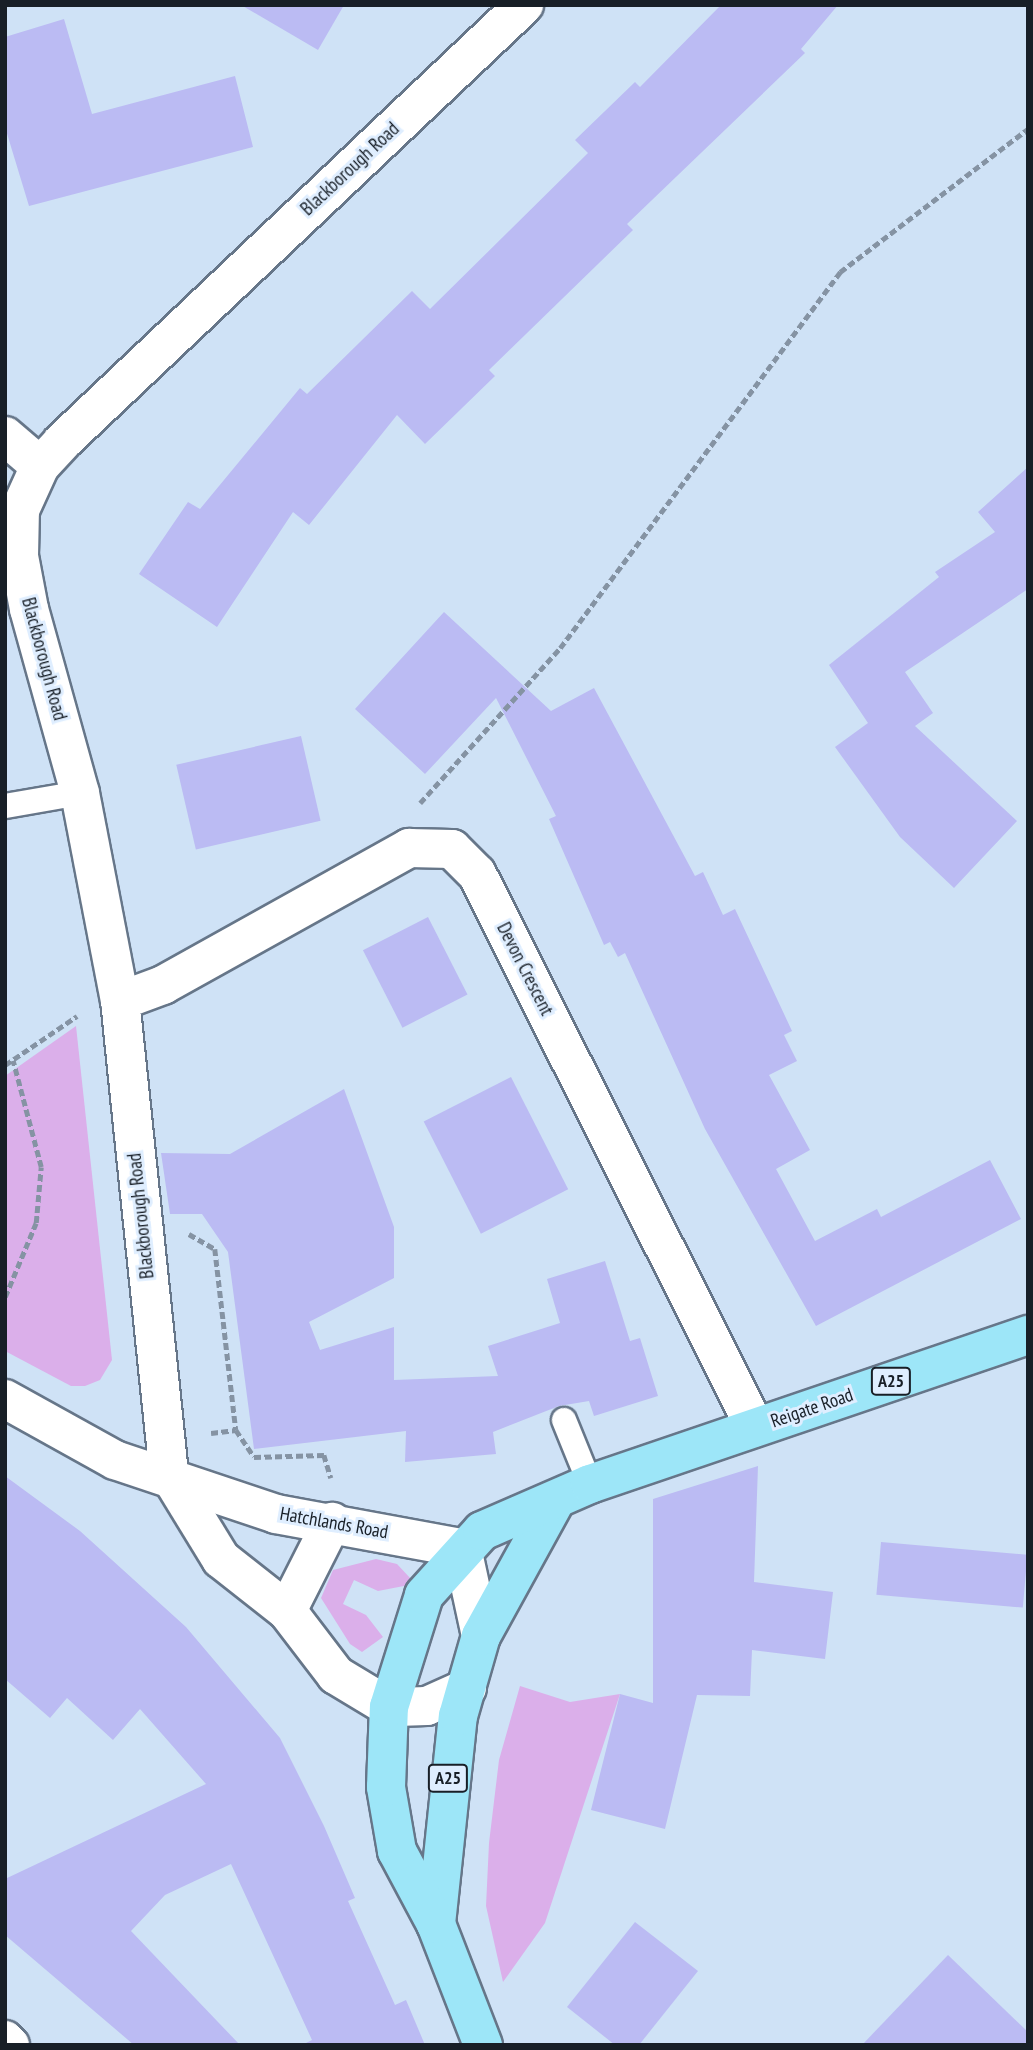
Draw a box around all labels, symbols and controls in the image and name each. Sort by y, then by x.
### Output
street label: Blackborough Road [296,118,404,220]
street label: Blackborough Road [17,595,71,723]
street label: Devon Crescent [492,919,558,1019]
street label: Blackborough Road [123,1152,159,1280]
road number: A25 [870,1366,912,1396]
street label: Reigate Road [768,1383,856,1433]
street label: Hatchlands Road [278,1502,390,1544]
road number: A25 [427,1764,469,1792]

